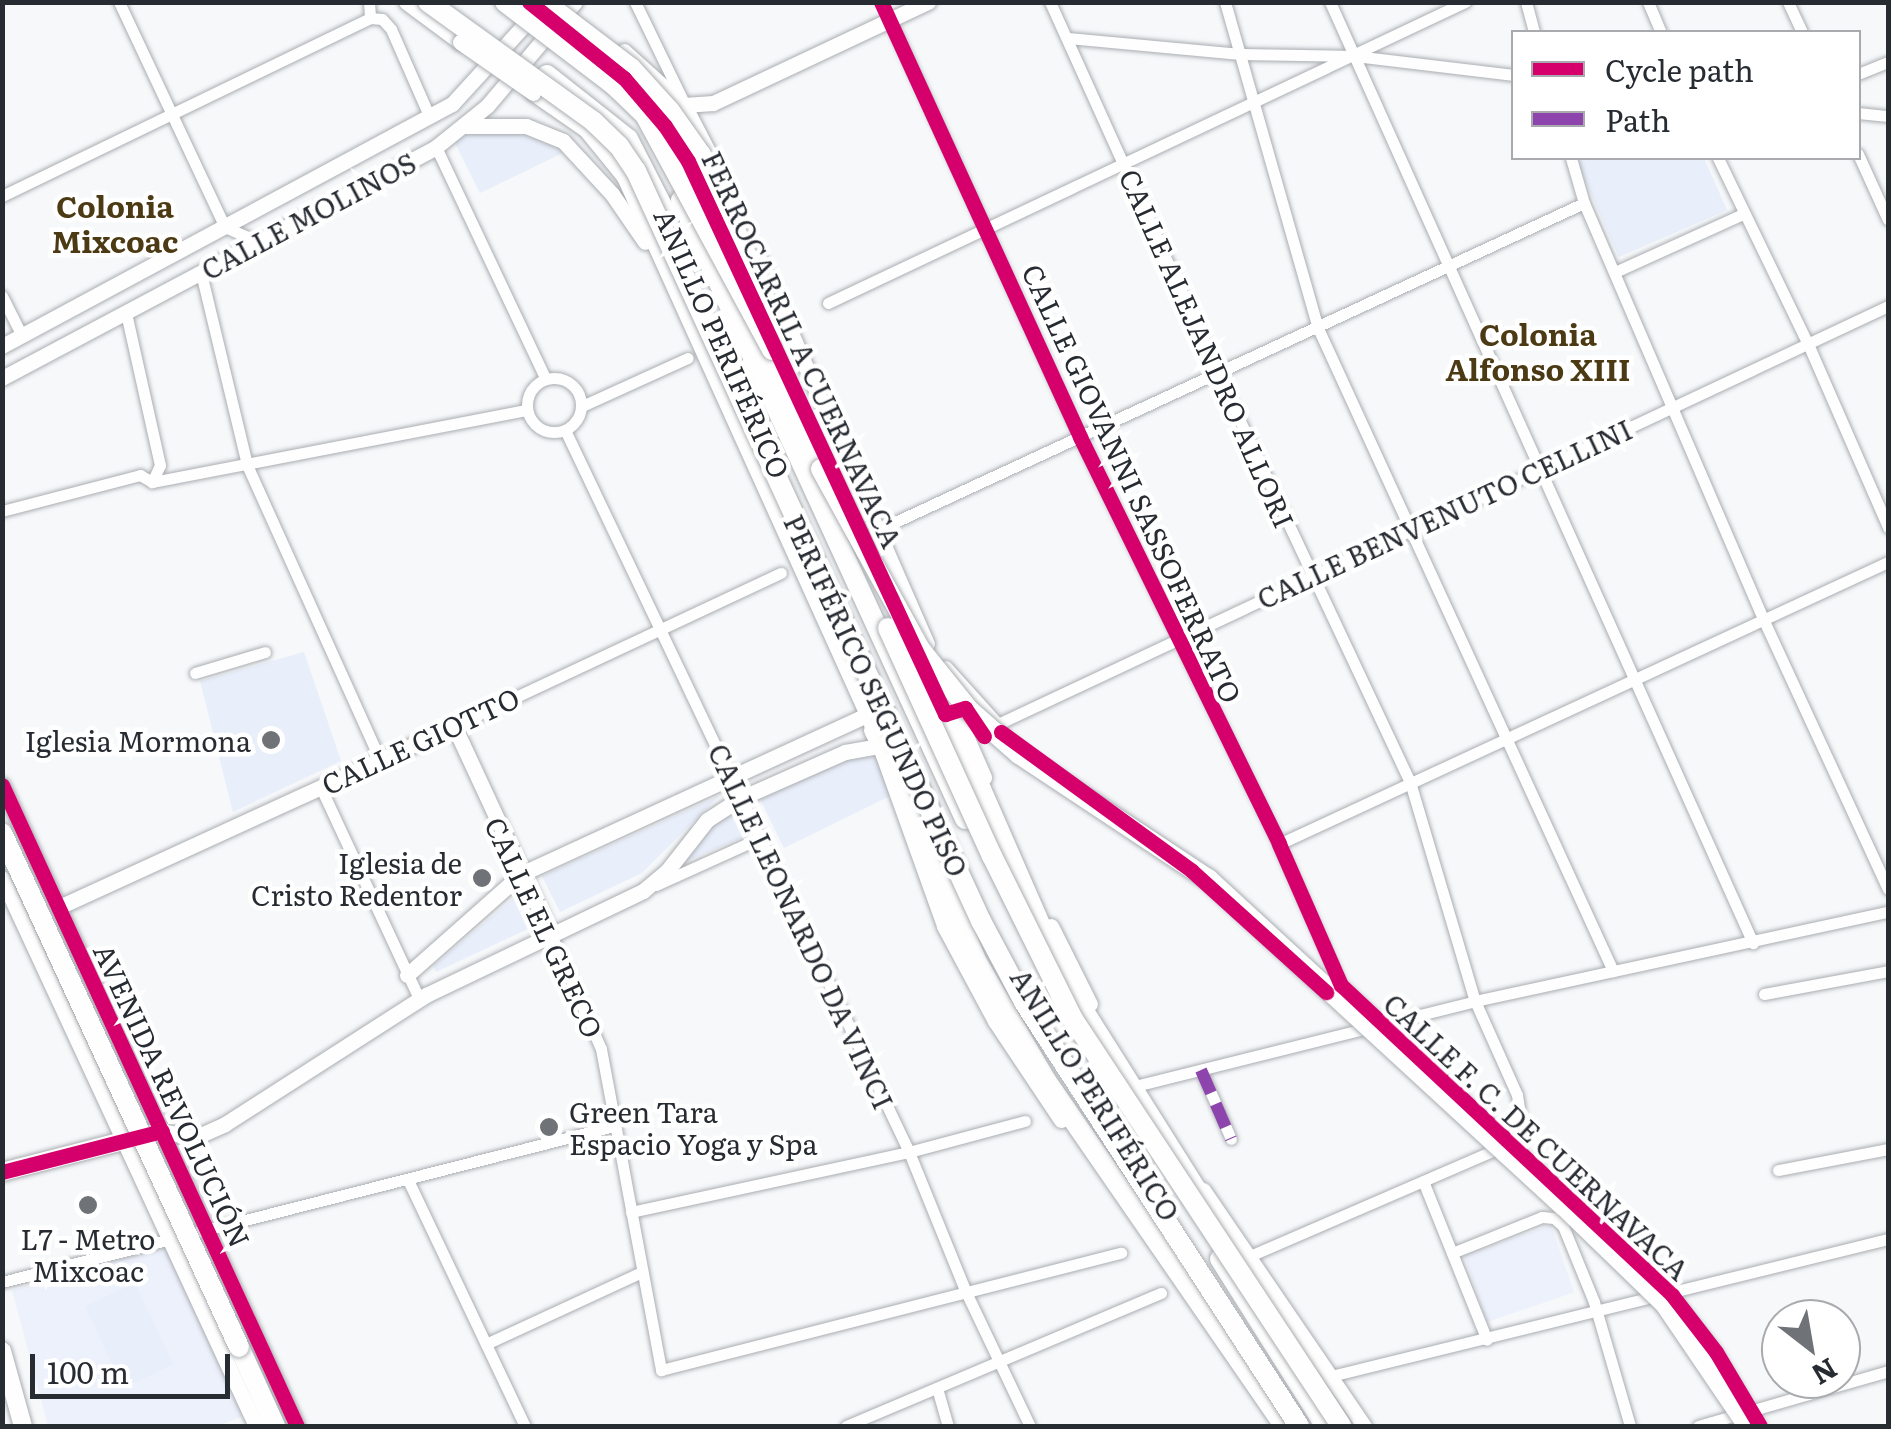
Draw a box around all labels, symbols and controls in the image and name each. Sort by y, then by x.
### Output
legend [1511,30,1861,160]
text: Cycle path [1605,47,1754,91]
text: Path [1605,97,1670,141]
street label: CALLE MOLINOS [195,144,421,286]
street label: FERROCARRIL A CUERNAVACA [696,145,910,553]
street label: CALLE ALEJANDRO ALLORI [1114,163,1302,533]
district label: Colonia Mixcoac [52,187,178,258]
street label: ANILLO PERIFÉRICO [648,203,798,483]
street label: CALLE GIOVANNI SASSOFERRATO [1016,258,1250,708]
district label: Colonia Alfonso XIII [1446,315,1630,386]
street label: CALLE BENVENUTO CELLINI [1251,411,1637,615]
street label: PERIFÉRICO SEGUNDO PISO [778,509,976,881]
street label: CALLE GIOTTO [316,680,524,800]
place label: Iglesia Mormona [25,723,251,757]
marker: Iglesia Mormona [260,729,282,751]
street label: CALLE LEONARDO DA VINCI [702,738,902,1114]
street label: CALLE EL GRECO [479,811,611,1043]
place label: Iglesia de Cristo Redentor [251,845,462,911]
marker: Iglesia de Cristo Redentor [471,867,493,889]
street label: AVENIDA REVOLUCIÓN [88,938,258,1252]
street label: ANILLO PERIFÉRICO [1005,962,1187,1226]
street label: CALLE F. C. DE CUERNAVACA [1378,986,1696,1286]
place label: Green Tara Espacio Yoga y Spa [569,1094,818,1160]
marker: Green Tara Espacio Yoga y Spa [538,1116,560,1138]
marker: L7 - Metro Mixcoac [77,1194,99,1216]
place label: L7 - Metro Mixcoac [21,1221,155,1287]
north arrow [1761,1299,1861,1399]
scale bar [35,1334,235,1396]
text: 100 m [47,1349,129,1393]
text: N [1805,1349,1846,1397]

